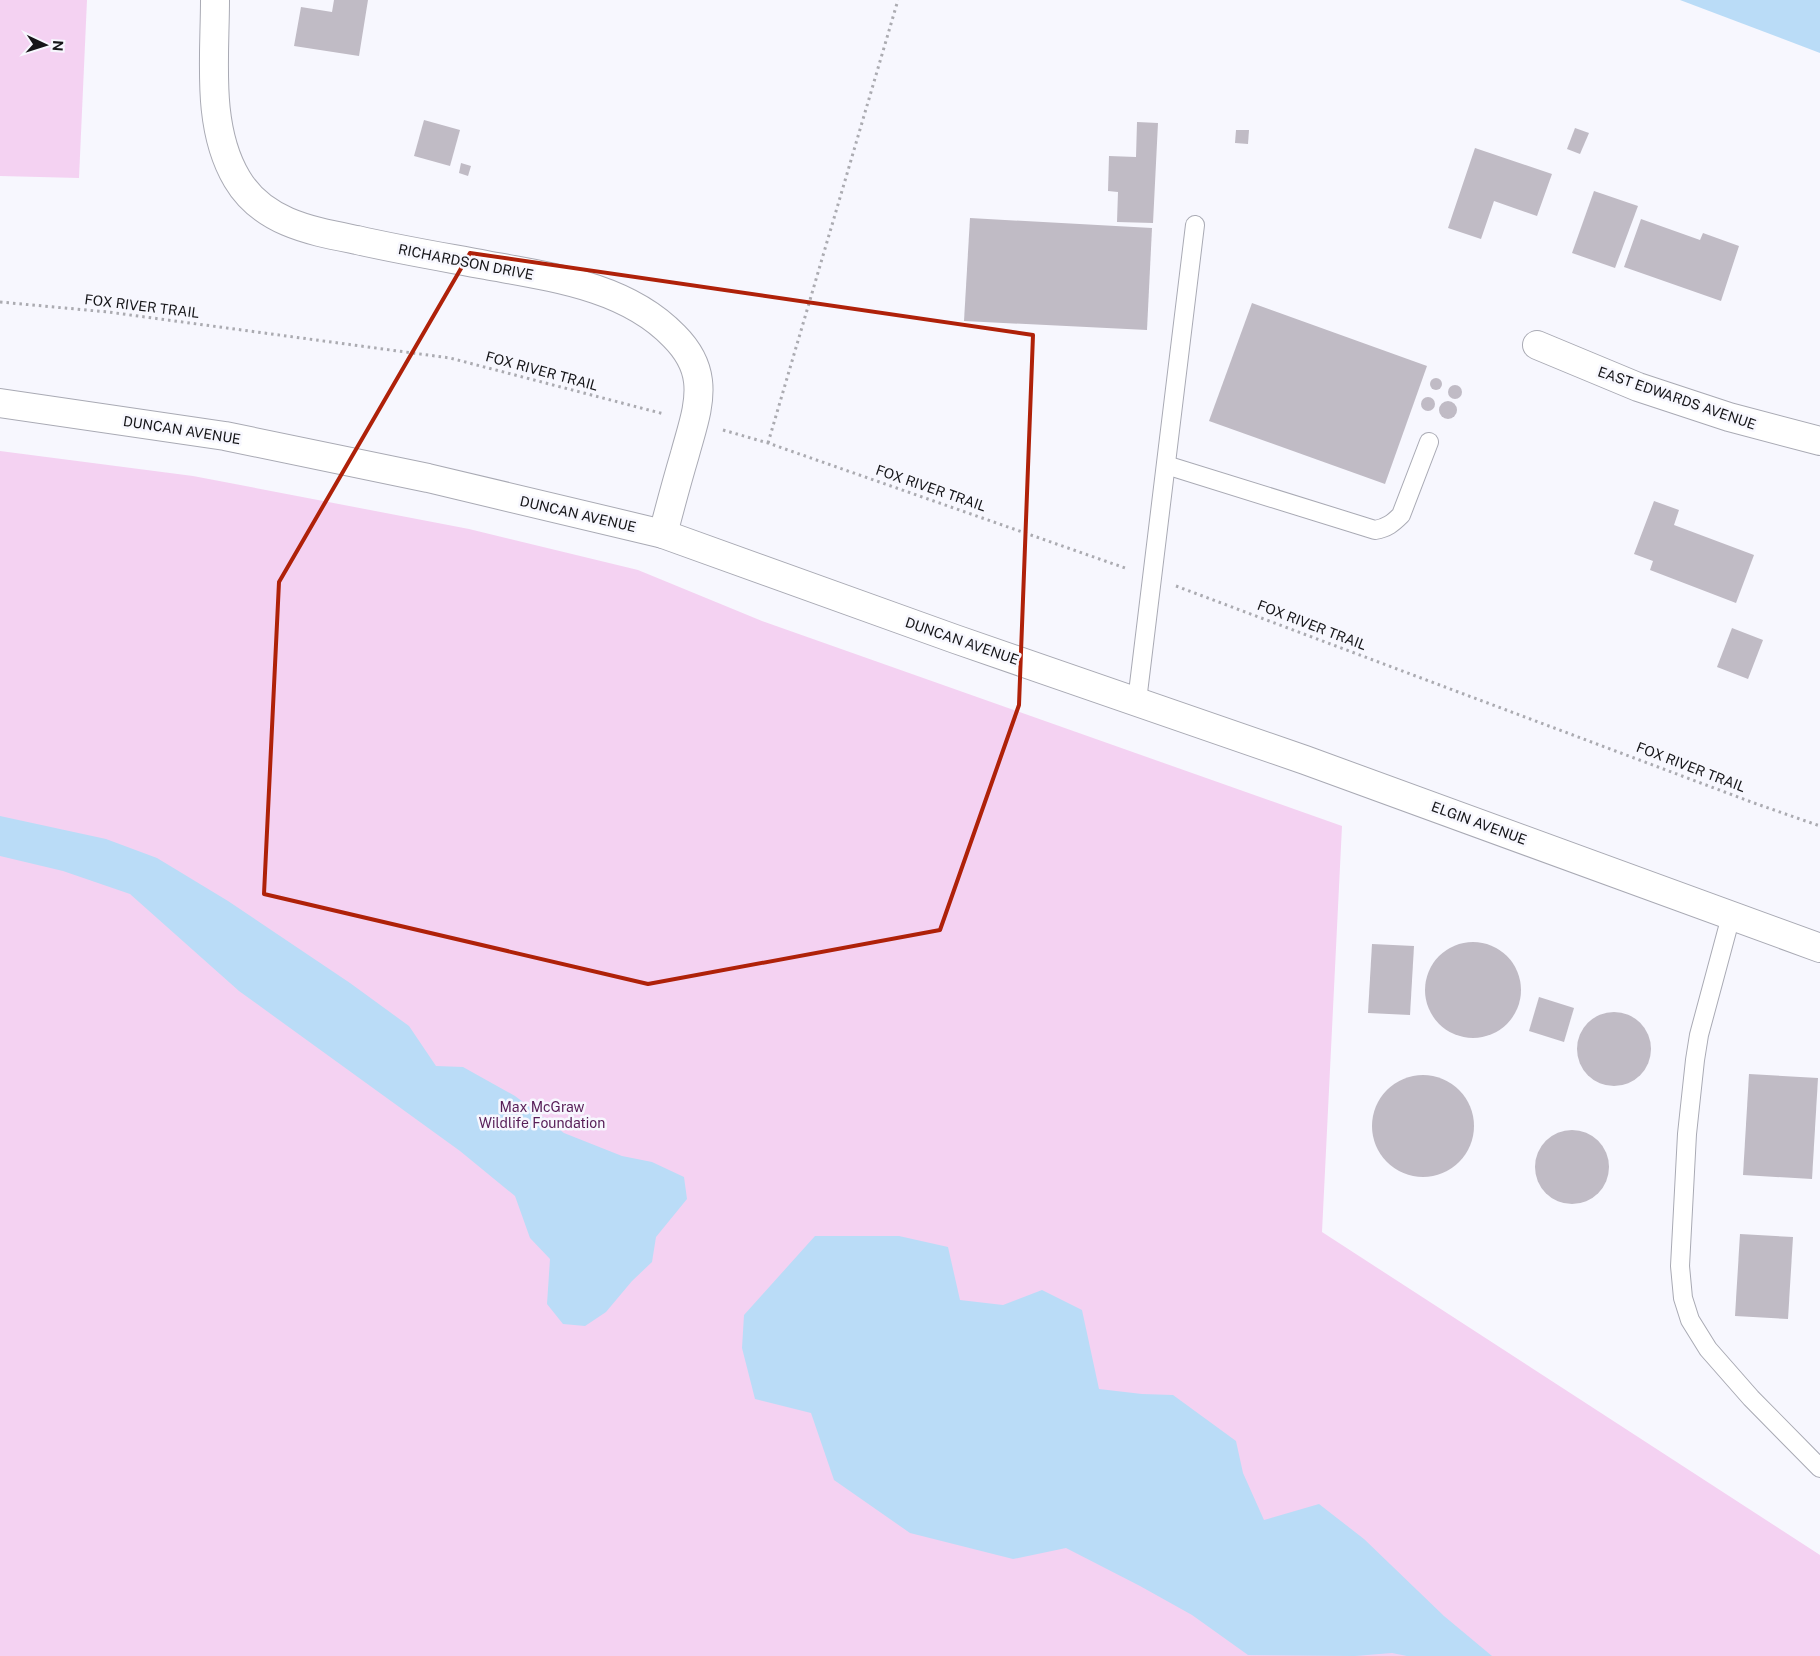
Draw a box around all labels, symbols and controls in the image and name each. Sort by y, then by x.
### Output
north arrow [20,20,70,70]
text: N [50,40,66,52]
street label: RICHARDSON DRIVE [397,241,535,283]
street label: FOX RIVER TRAIL [84,291,200,321]
street label: FOX RIVER TRAIL [484,348,600,394]
street label: EAST EDWARDS AVENUE [1596,363,1758,433]
street label: DUNCAN AVENUE [122,413,242,447]
street label: FOX RIVER TRAIL [874,462,988,514]
street label: DUNCAN AVENUE [518,493,638,535]
street label: FOX RIVER TRAIL [1255,597,1369,653]
street label: DUNCAN AVENUE [903,614,1021,668]
street label: FOX RIVER TRAIL [1634,739,1748,795]
street label: ELGIN AVENUE [1429,798,1529,848]
park label: Max McGraw Wildlife Foundation [479,1099,605,1131]

